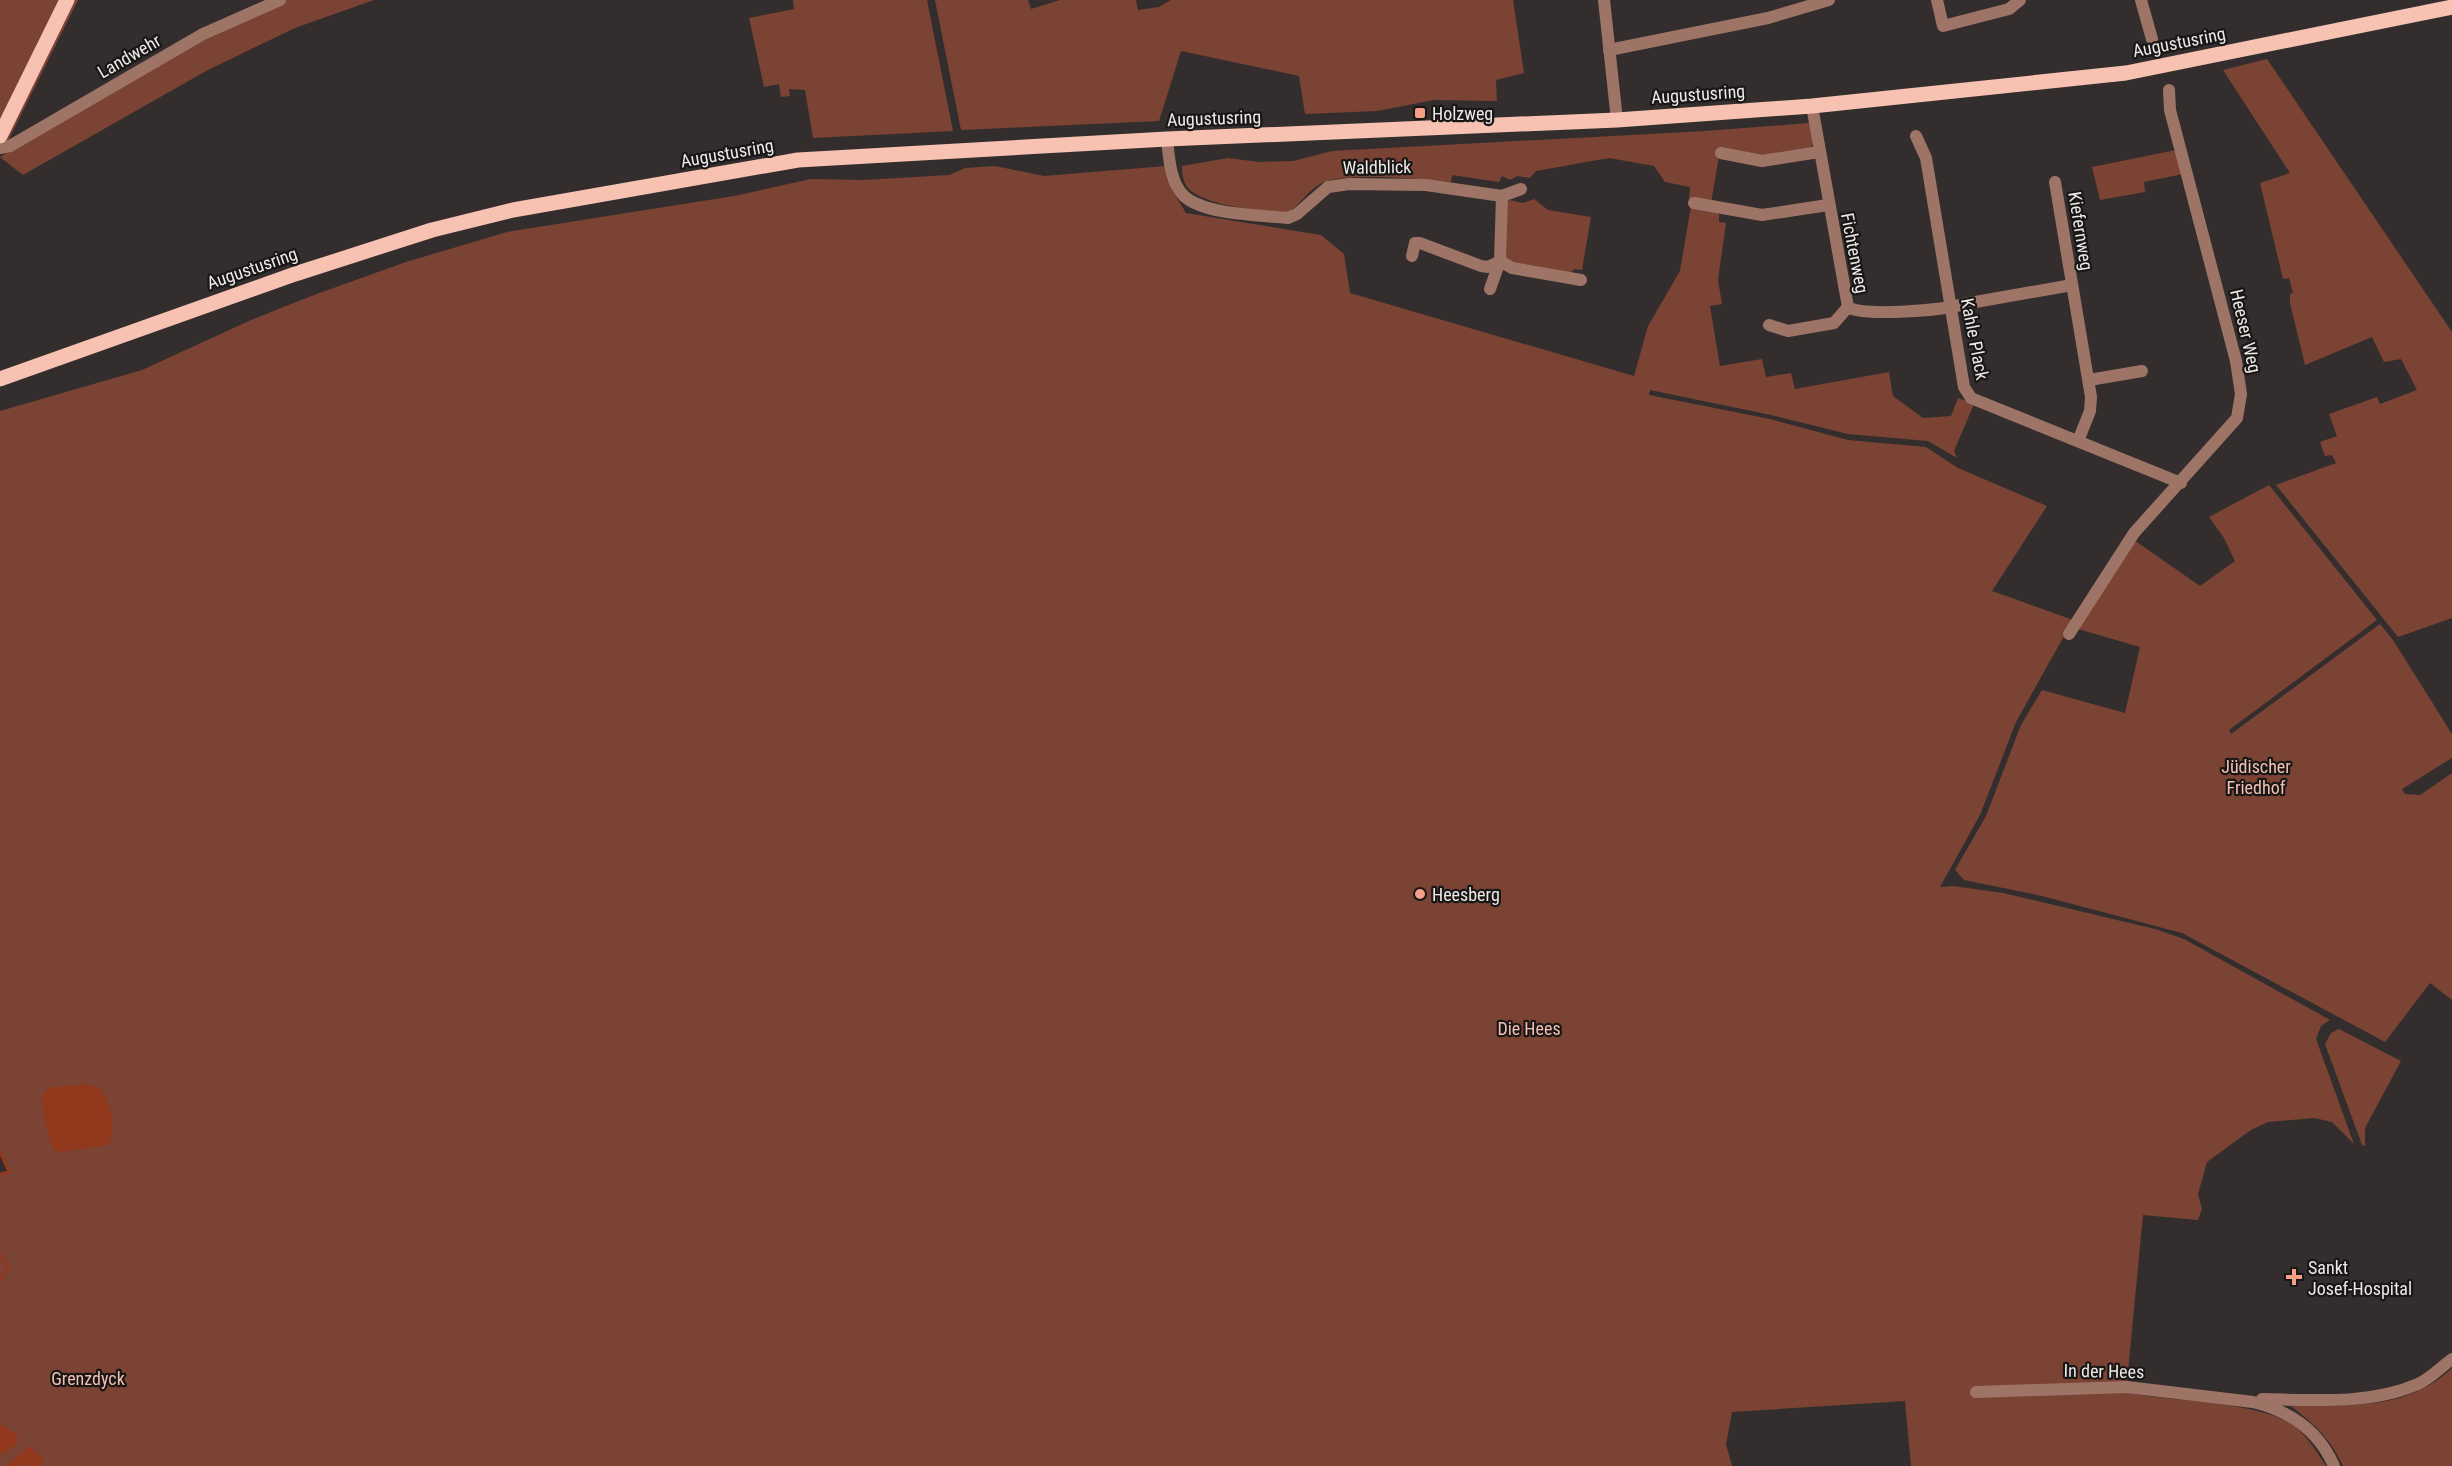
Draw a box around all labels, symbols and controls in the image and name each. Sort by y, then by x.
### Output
street label: Augustusring [2131,23,2227,61]
street label: Landwehr [94,29,165,82]
street label: Augustusring [1650,80,1746,108]
place label: Holzweg [1432,103,1493,124]
street label: Augustusring [1167,106,1261,130]
marker: Holzweg [1413,106,1427,120]
street label: Augustusring [679,134,775,172]
street label: Waldblick [1342,156,1412,178]
street label: Kiefernweg [2064,190,2098,272]
street label: Fichtenweg [1837,211,1873,295]
street label: Augustusring [204,243,300,293]
street label: Heeser Weg [2226,287,2266,375]
street label: Kahle Plack [1957,296,1993,382]
park label: Jüdischer Friedhof [2221,756,2291,798]
place label: Heesberg [1432,884,1500,905]
marker: Heesberg [1413,887,1427,901]
park label: Die Hees [1497,1018,1561,1039]
place label: Sankt Josef-Hospital [2308,1257,2412,1299]
marker: Sankt Josef-Hospital [2285,1268,2303,1286]
street label: In der Hees [2064,1360,2144,1382]
park label: Grenzdyck [51,1368,125,1389]

